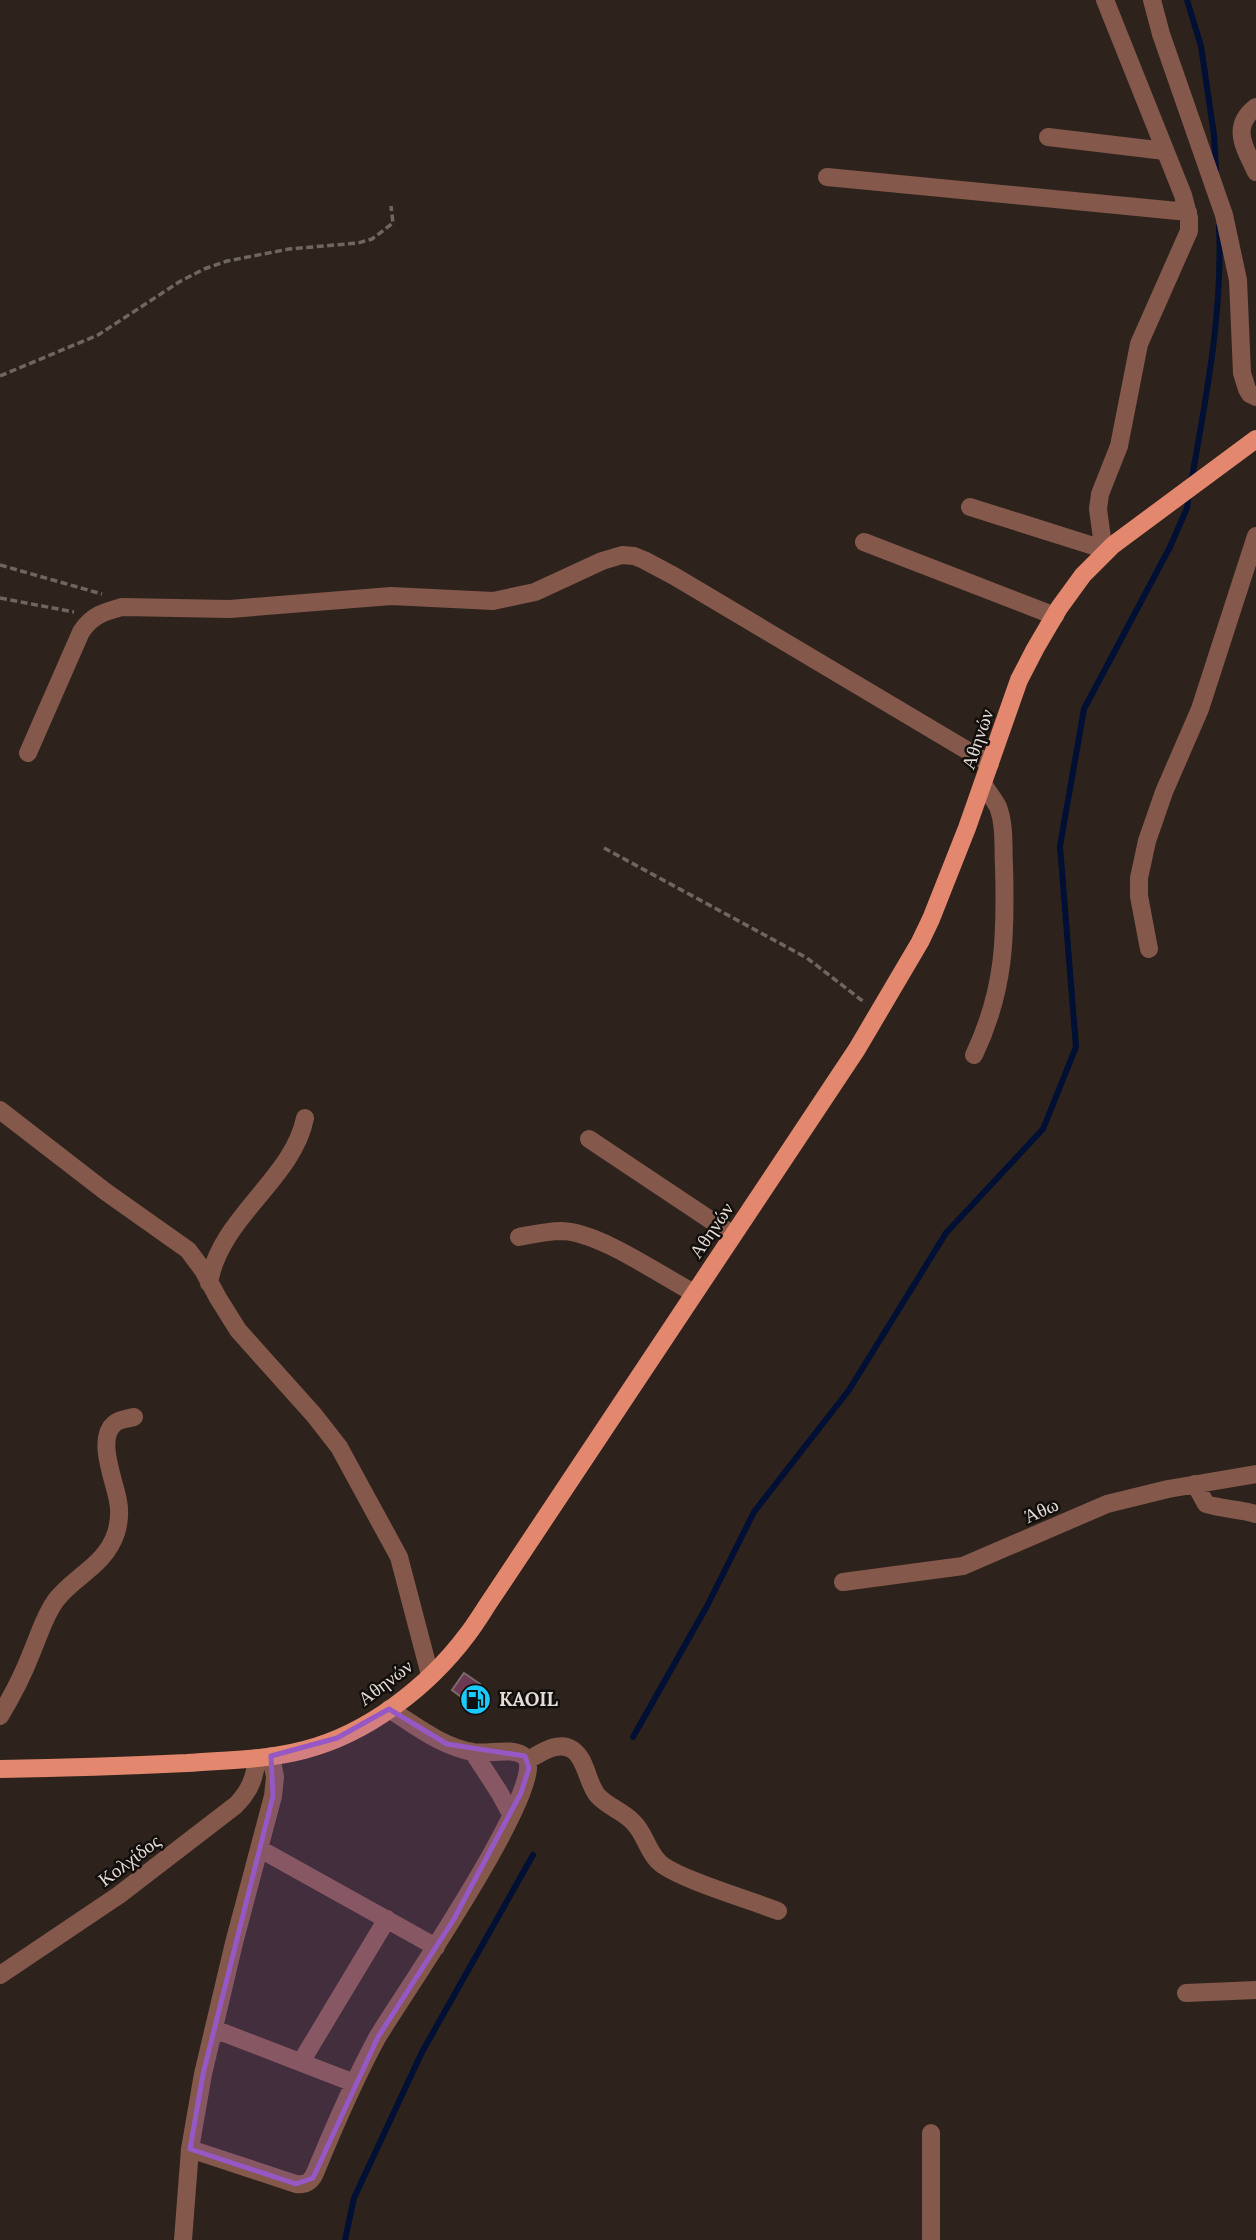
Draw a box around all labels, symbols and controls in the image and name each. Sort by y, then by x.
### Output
street label: Αθηνών [955,705,999,772]
street label: Αθηνών [684,1197,739,1263]
street label: Άθω [1020,1492,1062,1528]
street label: Αθηνών [353,1653,417,1710]
fuel station icon: KAOIL [459,1682,493,1716]
place label: KAOIL [499,1687,559,1711]
street label: Κολχίδος [93,1828,165,1891]

